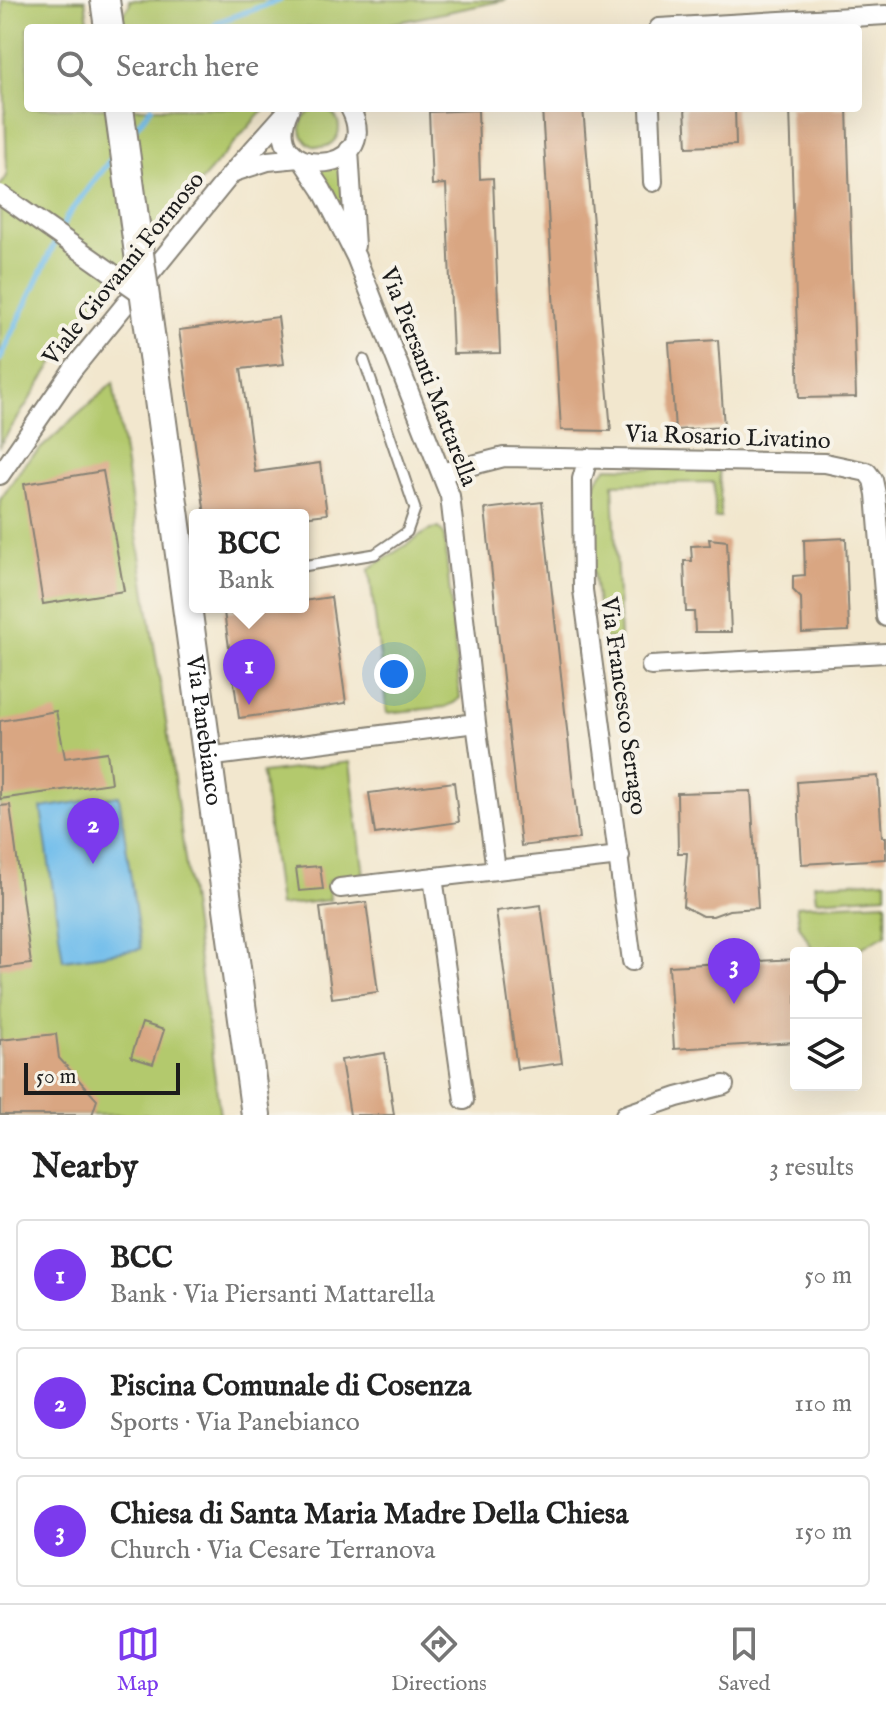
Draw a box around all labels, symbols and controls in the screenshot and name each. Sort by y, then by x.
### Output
search box [24,24,862,112]
icon: search [52,46,96,90]
text: Search here [116,49,259,87]
street label: Viale Giovanni Formoso [36,166,212,373]
street label: Via Piersanti Mattarella [372,262,484,492]
street label: Via Rosario Livatino [624,419,831,457]
popup [189,509,309,613]
text: BCC [218,526,280,564]
text: Bank [218,564,274,597]
street label: Via Francesco Serrago [592,594,654,817]
pin: 1 [223,639,275,705]
street label: Via Panebianco [178,652,229,808]
your location [374,654,414,694]
pin: 2 [67,798,119,864]
pin: 3 [708,938,760,1004]
map controls [790,947,862,1091]
button: locate [790,947,862,1019]
button: layers [790,1019,862,1091]
scale bar [24,1059,180,1095]
text: 50 m [36,1063,77,1091]
text: Nearby [32,1146,138,1189]
text: 3 results [769,1151,854,1184]
text: BCC [110,1240,173,1278]
text: 1 [55,1259,65,1292]
text: 50 m [804,1259,852,1292]
text: Bank · Via Piersanti Mattarella [110,1278,435,1311]
text: Piscina Comunale di Cosenza [110,1368,471,1406]
text: 2 [54,1387,66,1420]
text: 110 m [794,1387,852,1420]
text: Sports · Via Panebianco [110,1406,360,1439]
text: Chiesa di Santa Maria Madre Della Chiesa [110,1496,628,1534]
text: 3 [55,1515,65,1548]
text: 150 m [794,1515,852,1548]
text: Church · Via Cesare Terranova [110,1534,436,1567]
tab: Map [116,1622,160,1698]
tab: Directions [391,1622,487,1698]
tab: Saved [718,1622,770,1698]

